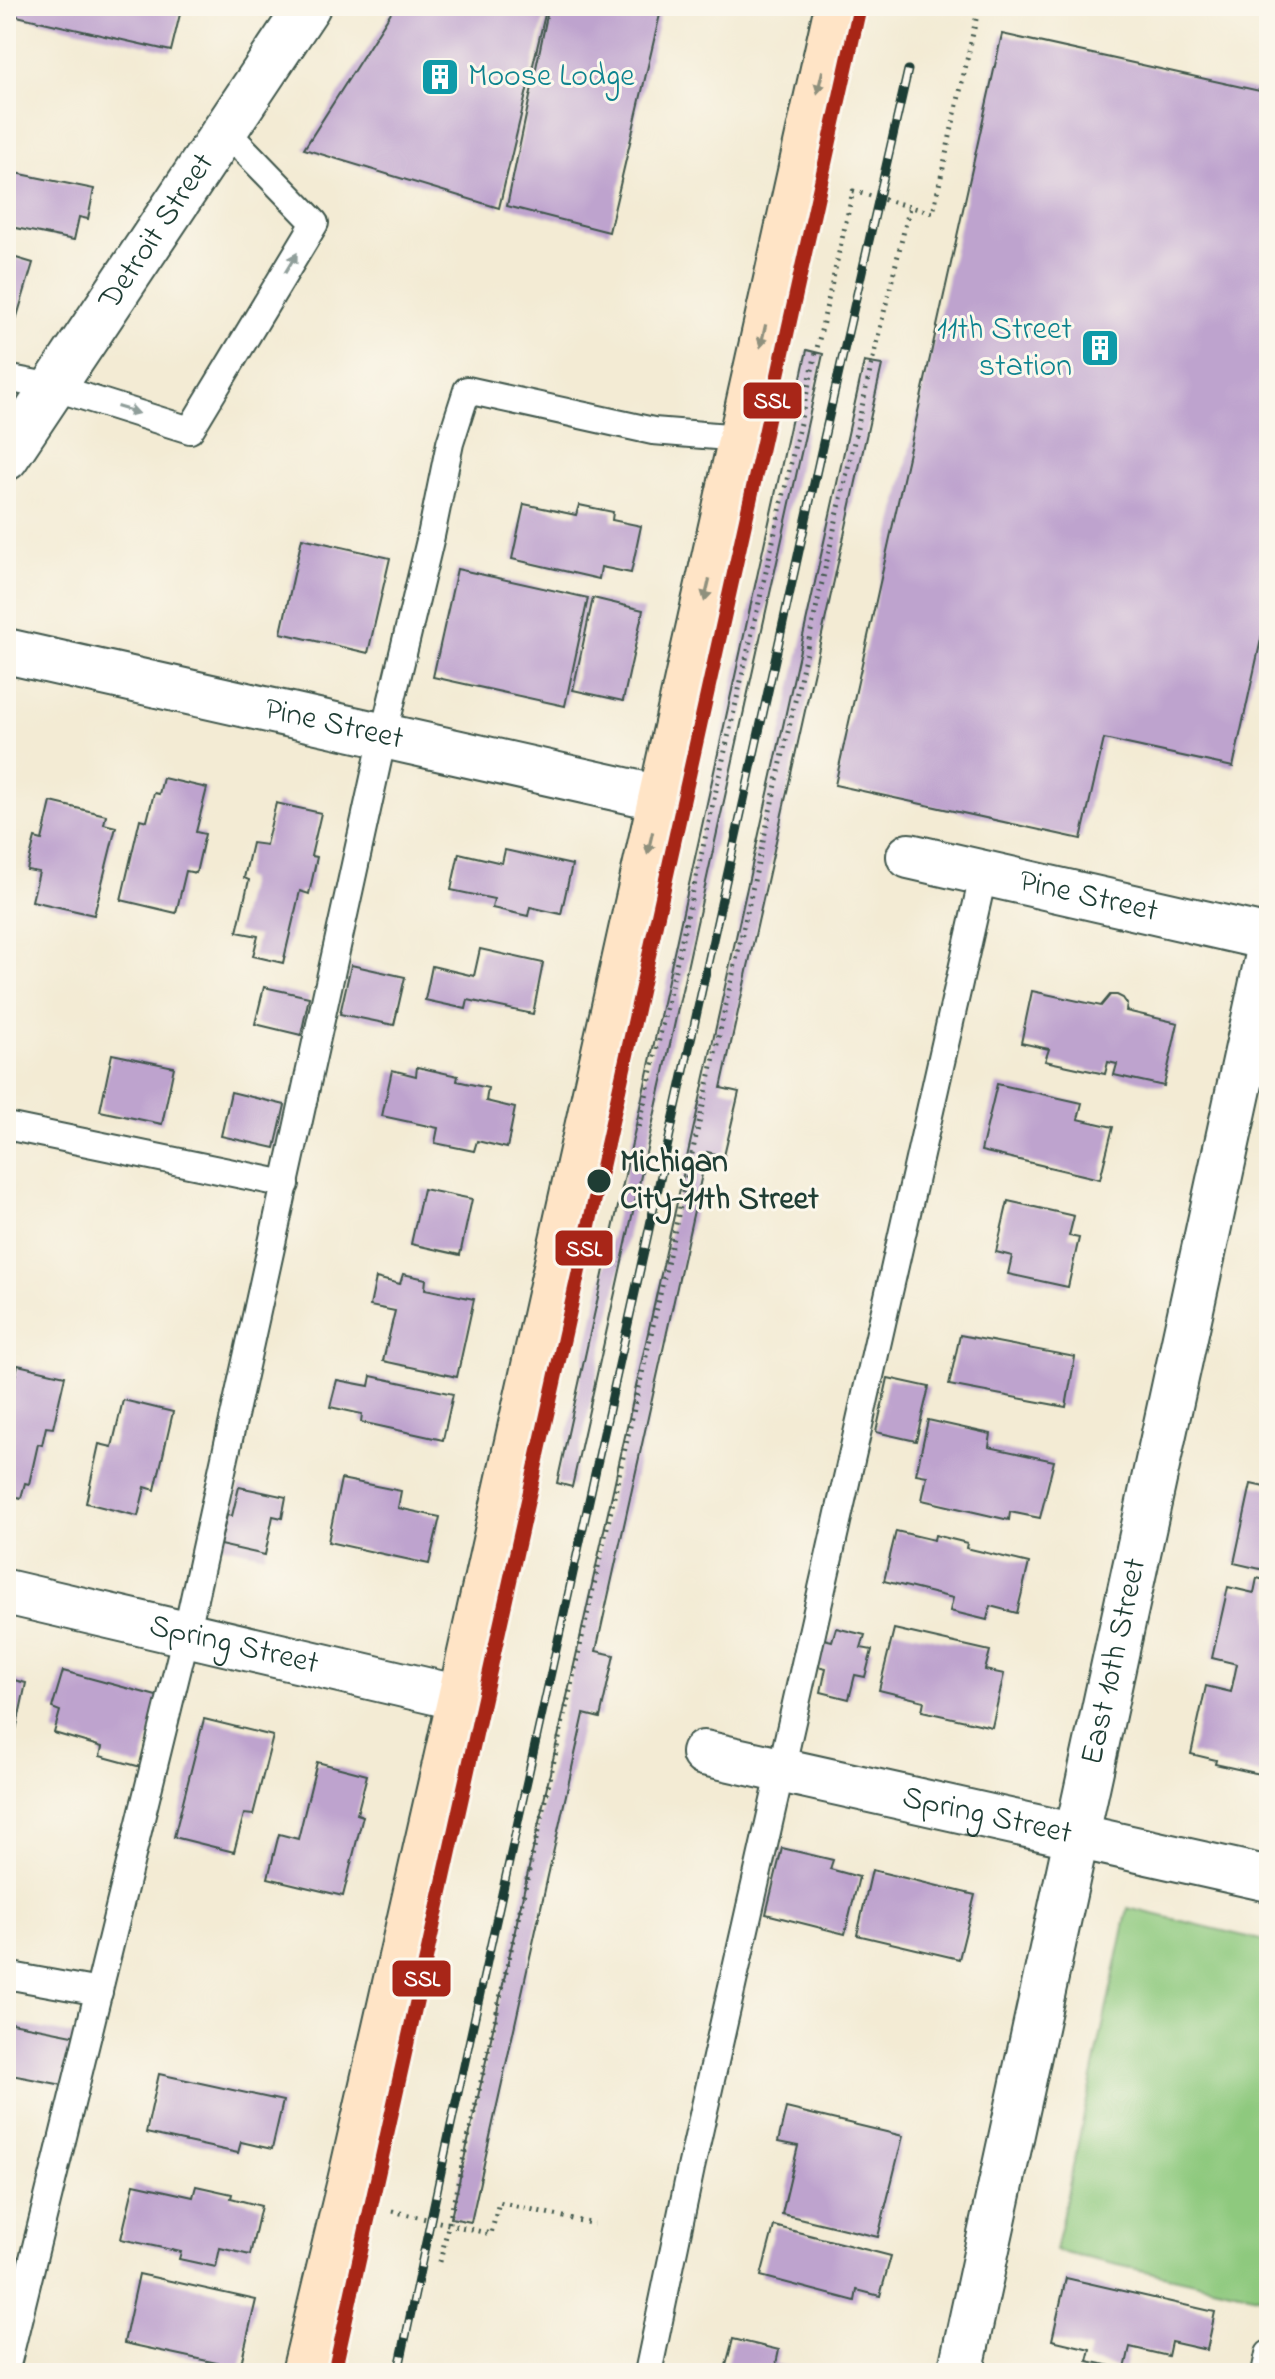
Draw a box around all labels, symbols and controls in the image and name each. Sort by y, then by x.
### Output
place label: Moose Lodge [468,54,635,101]
building icon: Moose Lodge [419,56,461,98]
one-way arrow [813,70,826,95]
street label: Detroit Street [87,144,227,321]
one-way arrow [284,252,298,274]
place label: 11th Street station [937,307,1072,391]
one-way arrow [756,324,769,349]
building icon: 11th Street station [1079,327,1121,369]
line badge: SSL [742,381,803,420]
text: SSL [754,387,791,419]
one-way arrow [116,404,140,417]
one-way arrow [700,577,712,602]
street label: Pine Street [260,686,408,763]
one-way arrow [643,831,656,856]
street label: Pine Street [1014,858,1163,936]
place label: Michigan City-11th Street [620,1140,819,1225]
marker: Michigan City-11th Street [585,1167,613,1195]
line badge: SSL [554,1229,614,1267]
text: SSL [566,1235,603,1267]
street label: East 10th Street [1069,1554,1160,1769]
street label: Spring Street [145,1603,323,1688]
street label: Spring Street [898,1774,1077,1858]
line badge: SSL [391,1959,452,1998]
text: SSL [404,1965,441,1997]

